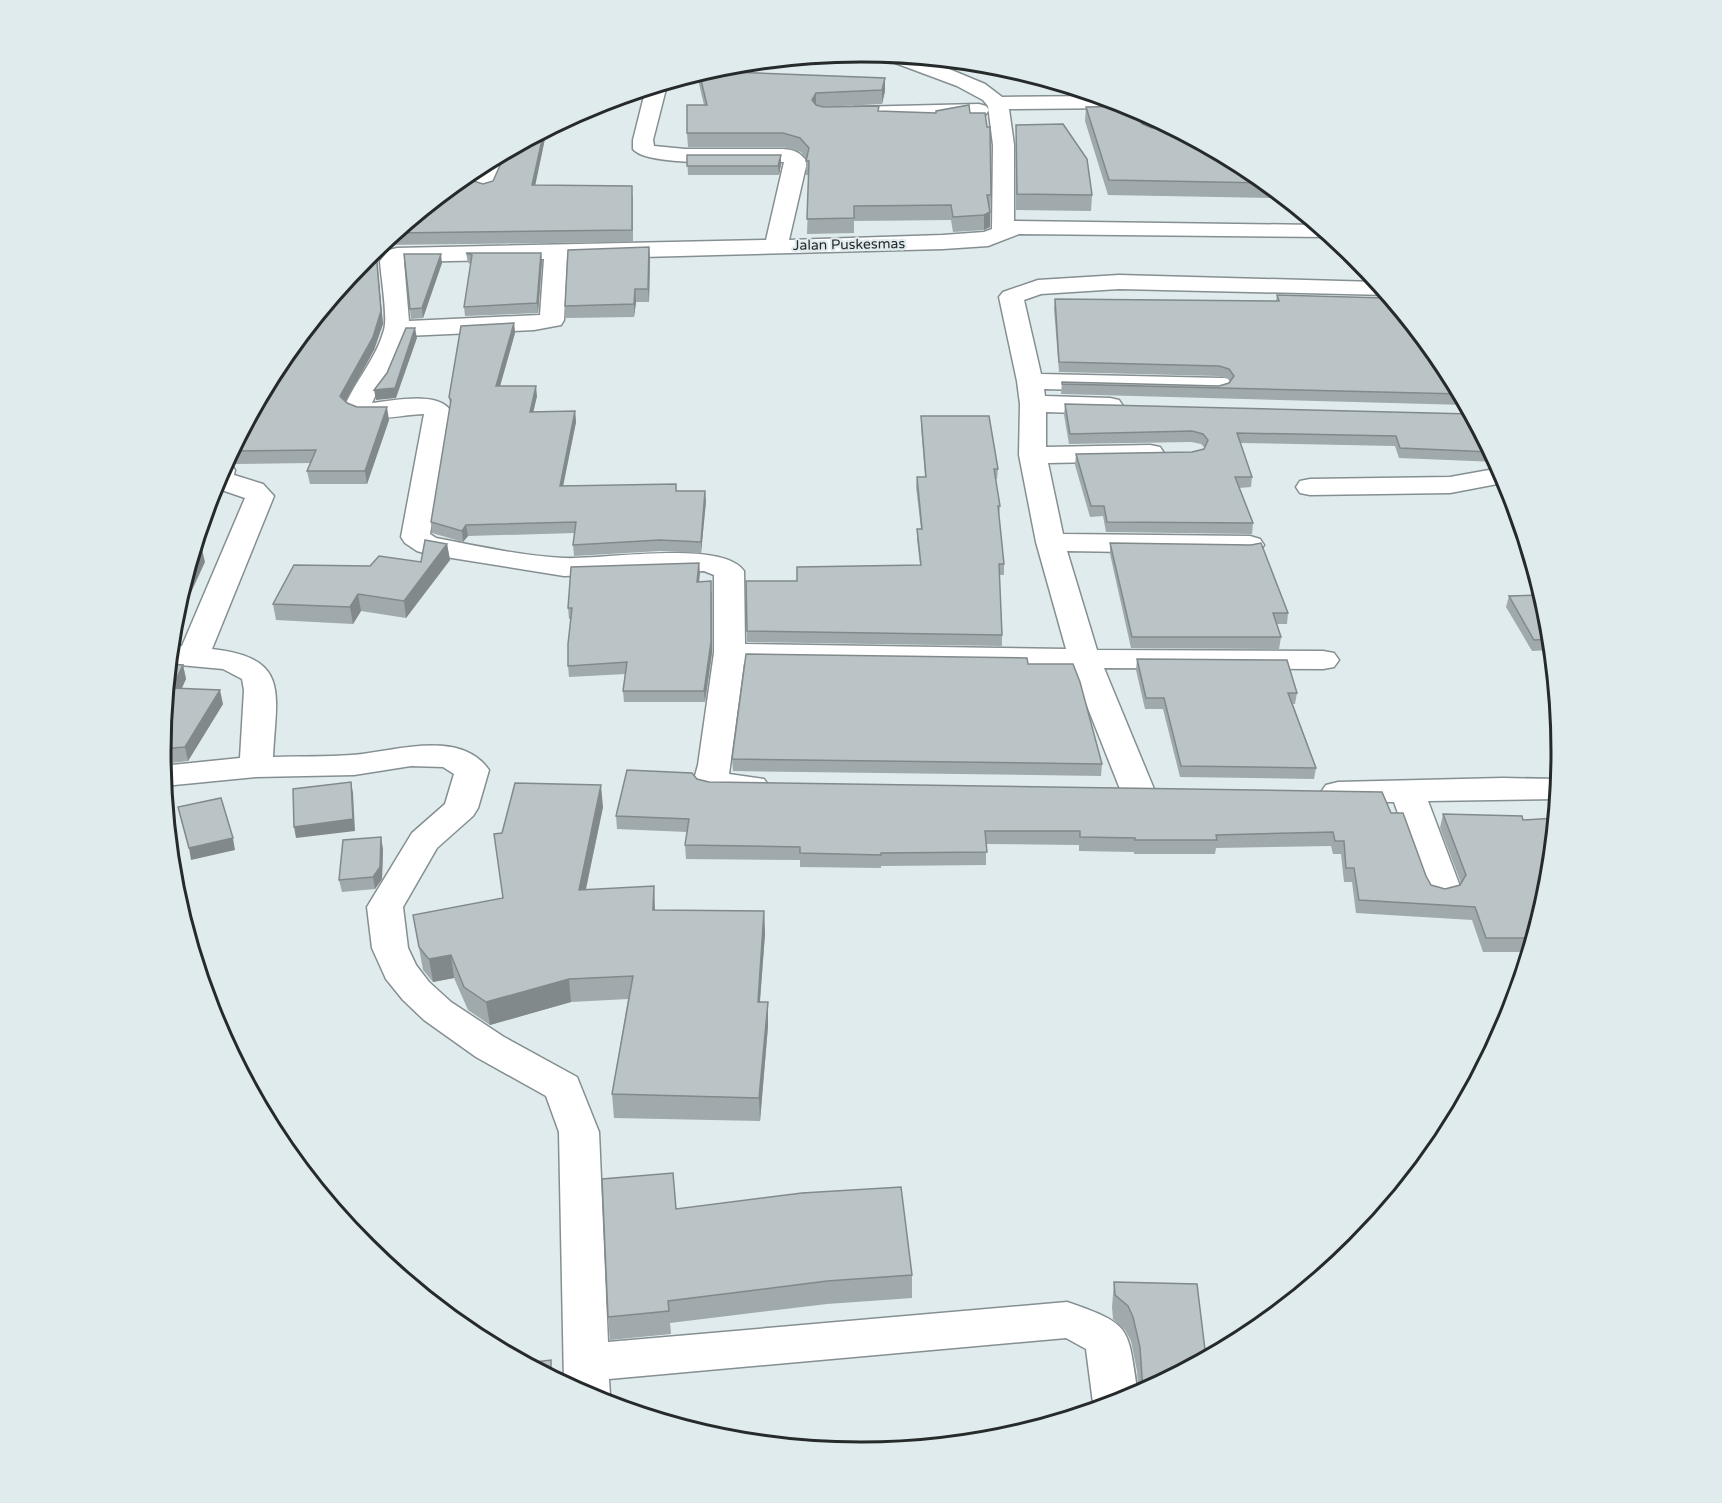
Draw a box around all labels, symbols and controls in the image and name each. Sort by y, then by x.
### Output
street label: Jalan Puskesmas [793,235,905,254]

